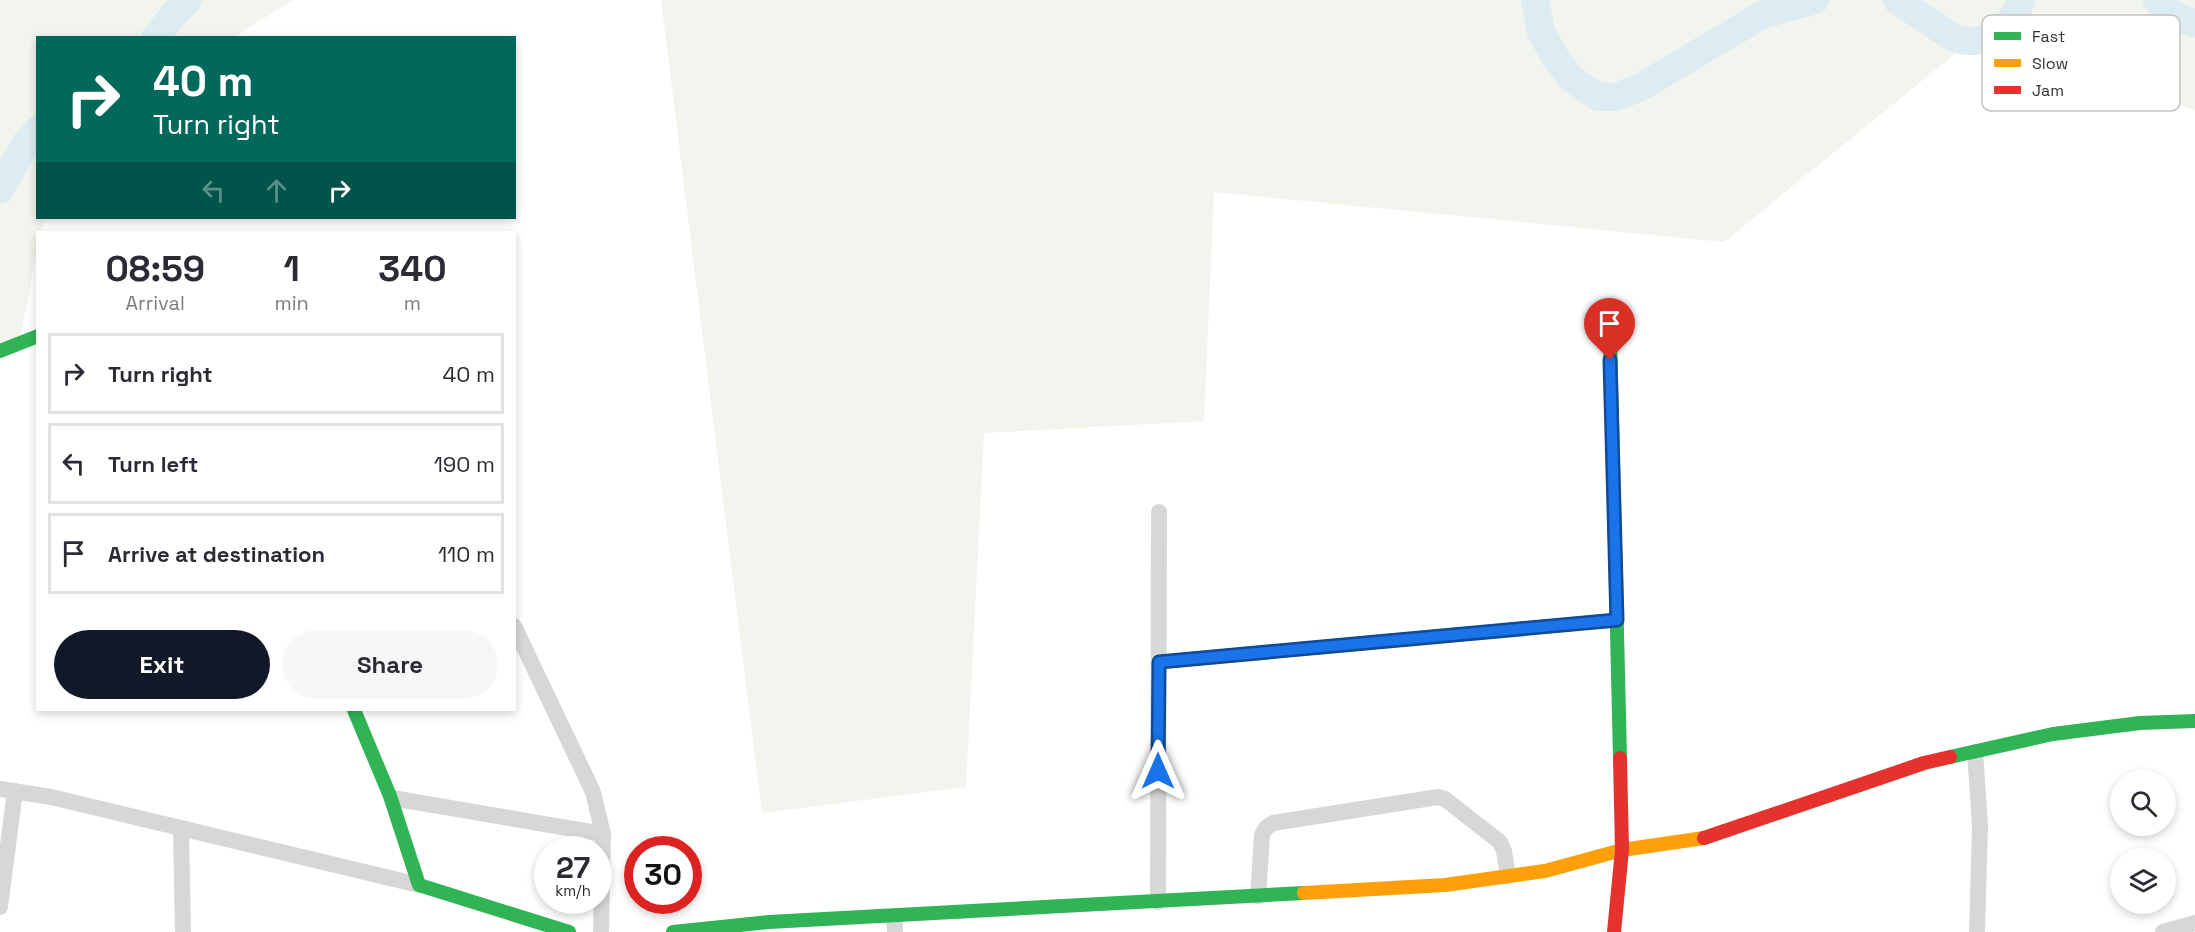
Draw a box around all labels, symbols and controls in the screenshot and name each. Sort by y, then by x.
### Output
legend [1982,15,2180,111]
text: Fast [2032,26,2065,47]
text: Slow [2032,53,2068,74]
text: 40 m [153,55,253,108]
icon: right [54,60,132,138]
text: Jam [2032,80,2064,101]
text: Turn right [153,107,280,142]
icon: left [197,174,230,207]
icon: ahead [260,174,293,207]
icon: right [323,174,356,207]
text: 08:59 [105,246,205,292]
text: 1 [284,246,300,292]
text: 340 [378,246,446,292]
text: Arrival [126,290,185,316]
text: min [274,290,309,316]
text: m [404,290,421,316]
pin [1584,298,1635,360]
icon: arrive [1593,307,1626,340]
icon: right [57,357,90,390]
text: Turn right [108,360,213,388]
text: 40 m [443,360,495,388]
icon: left [57,447,90,480]
text: Turn left [108,450,198,478]
text: 190 m [434,450,495,478]
icon: arrive [57,537,90,570]
text: Arrive at destination [108,540,325,568]
text: 110 m [438,540,495,568]
button: Exit [54,630,270,699]
button: Share [282,630,498,699]
position arrow [1126,739,1190,803]
map controls [2110,770,2176,914]
button: search [2110,770,2176,836]
speed limit sign: 30 [624,836,702,914]
text: 27 [556,848,590,887]
button: layers [2110,848,2176,914]
text: km/h [555,881,591,900]

